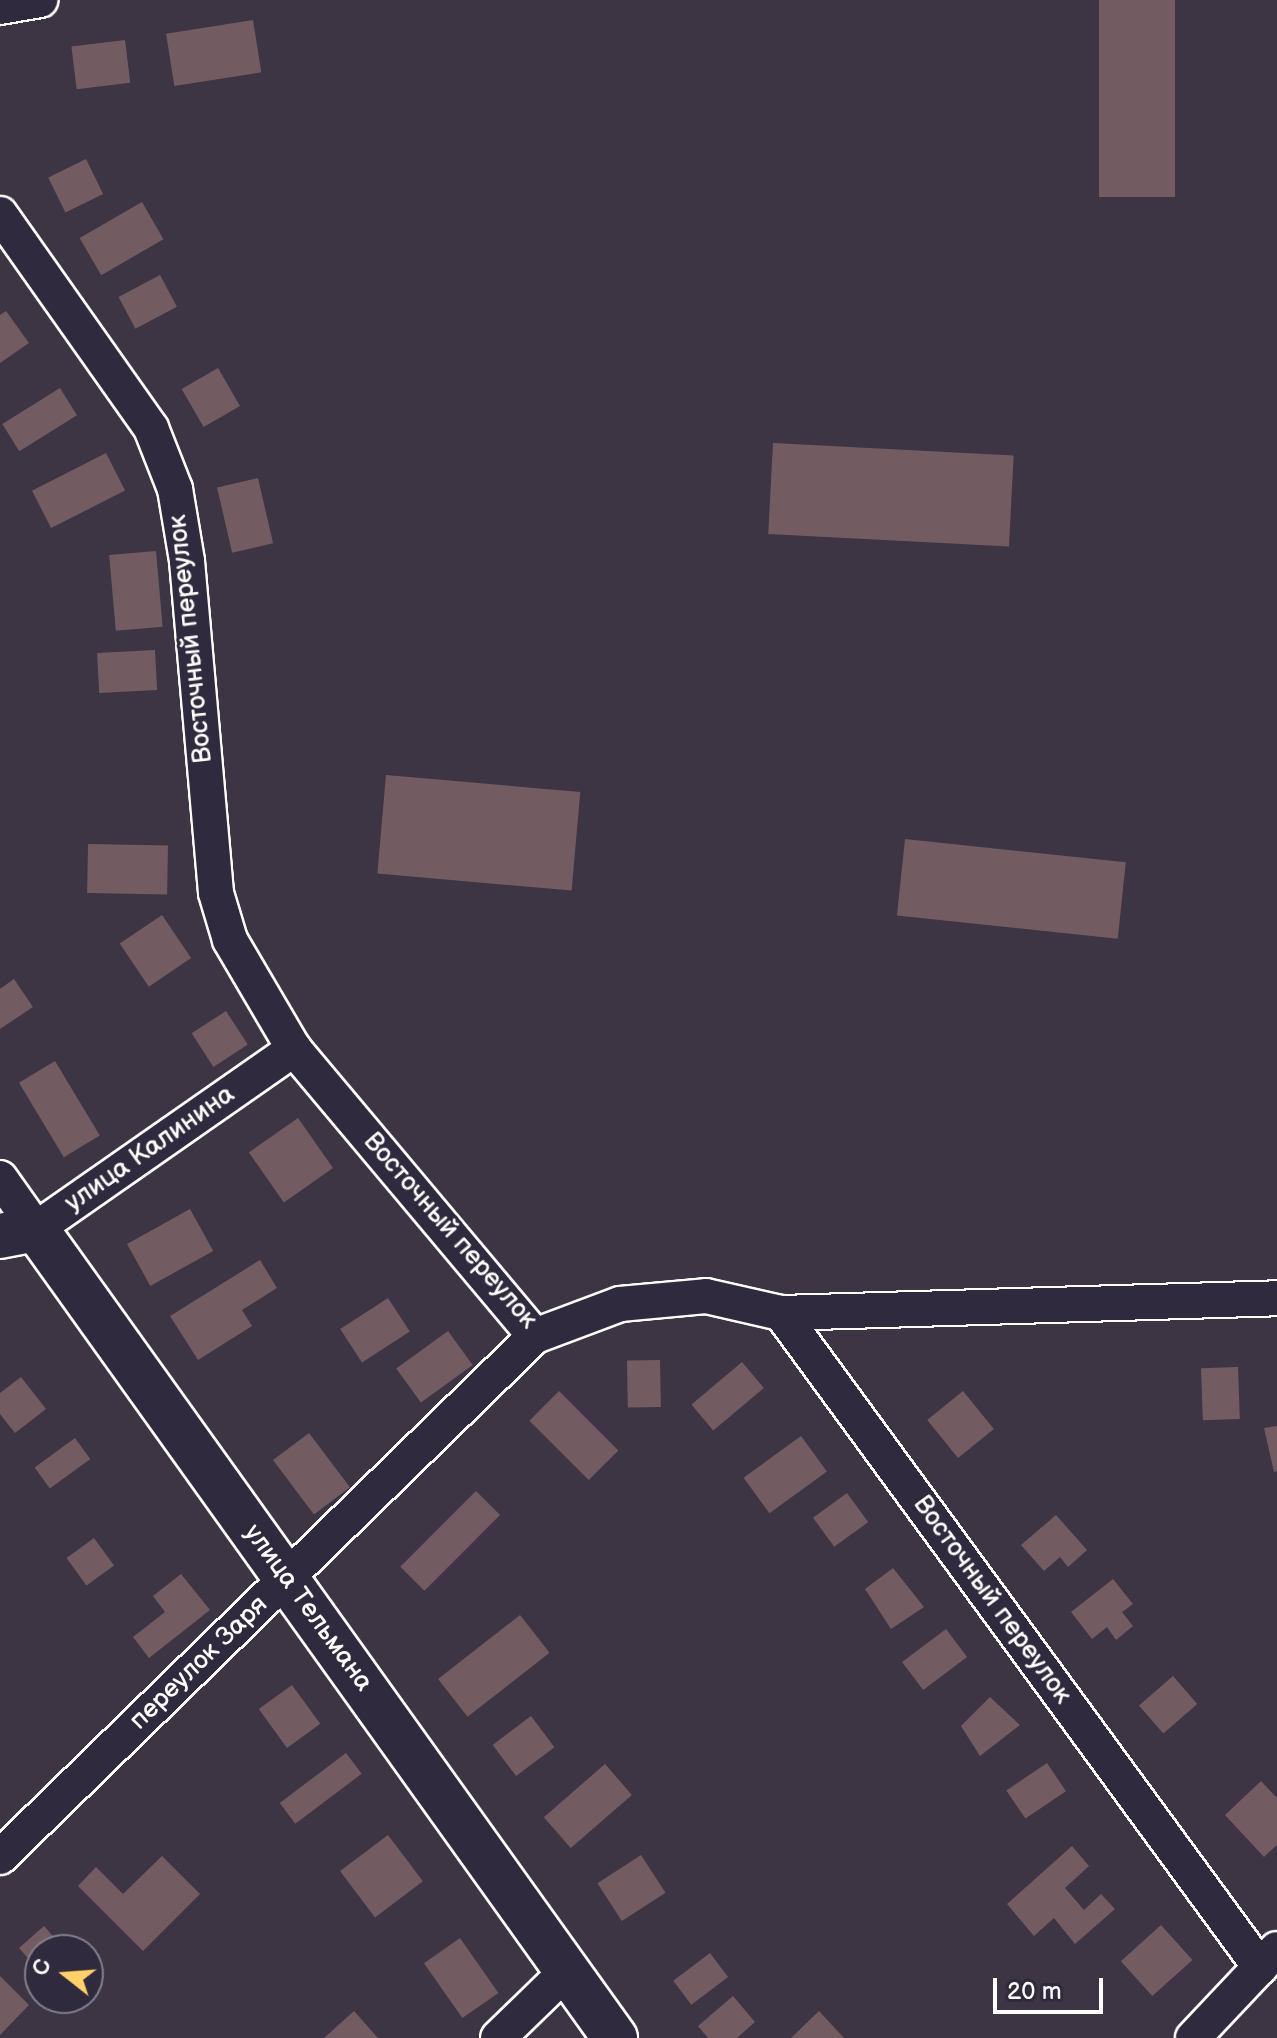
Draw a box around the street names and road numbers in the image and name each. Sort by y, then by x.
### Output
street label: Восточный переулок [162,513,220,765]
street label: улица Калинина [59,1079,241,1219]
street label: Восточный переулок [356,1127,544,1335]
street label: Восточный переулок [906,1490,1078,1710]
street label: улица Тельмана [237,1518,379,1698]
street label: переулок Заря [124,1589,274,1737]

